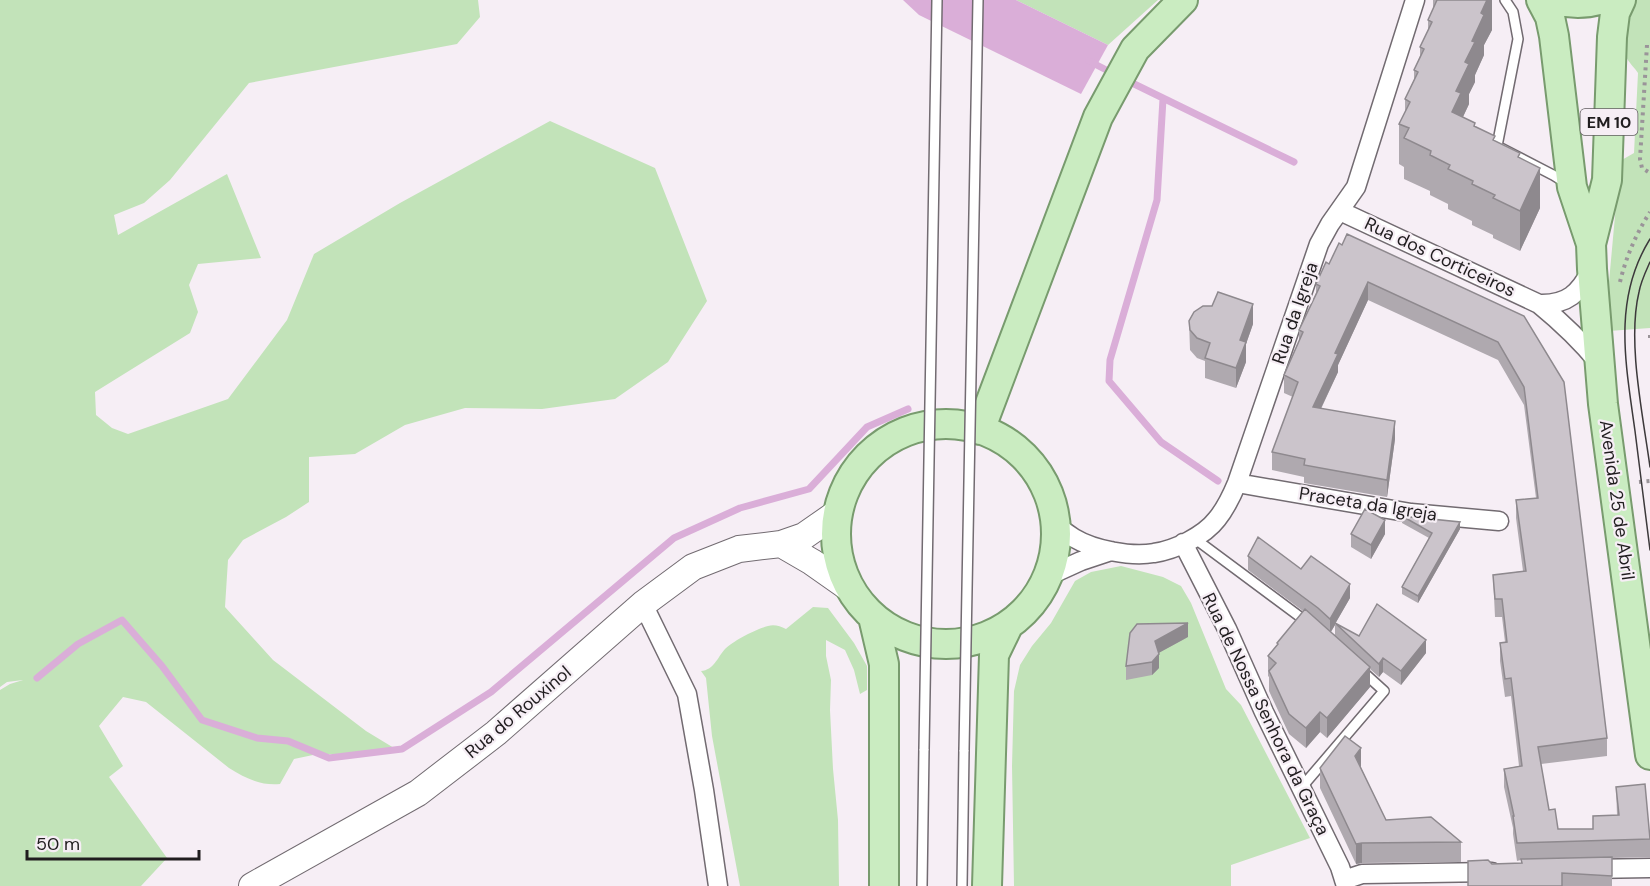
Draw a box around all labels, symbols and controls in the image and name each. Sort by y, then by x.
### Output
road number: EM 10 [1580,109,1638,135]
street label: Rua dos Corticeiros [1361,211,1519,303]
street label: Rua da Igreja [1266,259,1324,367]
street label: Avenida 25 de Abril [1594,418,1640,582]
street label: Praceta da Igreja [1297,481,1439,527]
street label: Rua de Nossa Senhora da Graça [1197,589,1335,839]
street label: Rua do Rouxinol [460,660,576,764]
scale bar [27,823,200,861]
text: 50 m [36,832,80,856]

